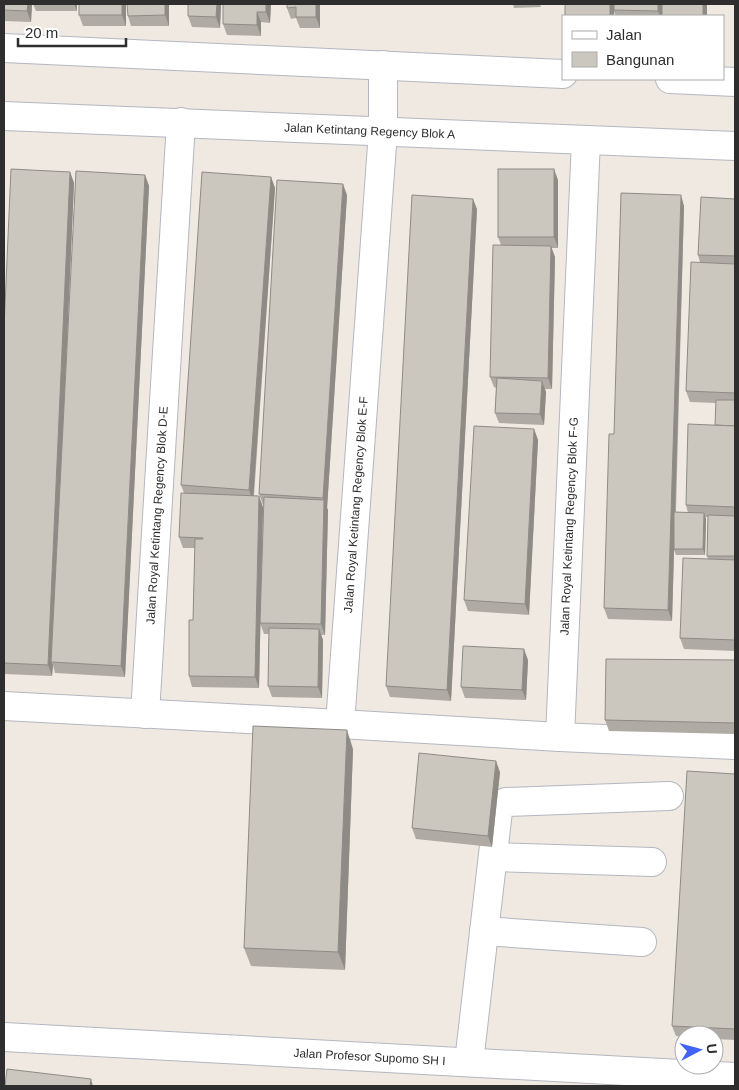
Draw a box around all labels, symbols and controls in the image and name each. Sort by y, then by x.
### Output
scale bar [18,15,125,47]
legend [562,15,724,80]
text: 20 m [25,24,58,41]
text: Jalan [606,26,642,43]
text: Bangunan [606,51,674,68]
street label: Jalan Ketintang Regency Blok A [284,121,455,142]
street label: Jalan Royal Ketintang Regency Blok E-F [341,396,371,613]
street label: Jalan Royal Ketintang Regency Blok D-E [143,406,171,625]
street label: Jalan Royal Ketintang Regency Blok F-G [557,417,581,636]
north arrow [674,1025,724,1075]
text: U [703,1043,720,1055]
street label: Jalan Profesor Supomo SH I [293,1046,446,1068]

